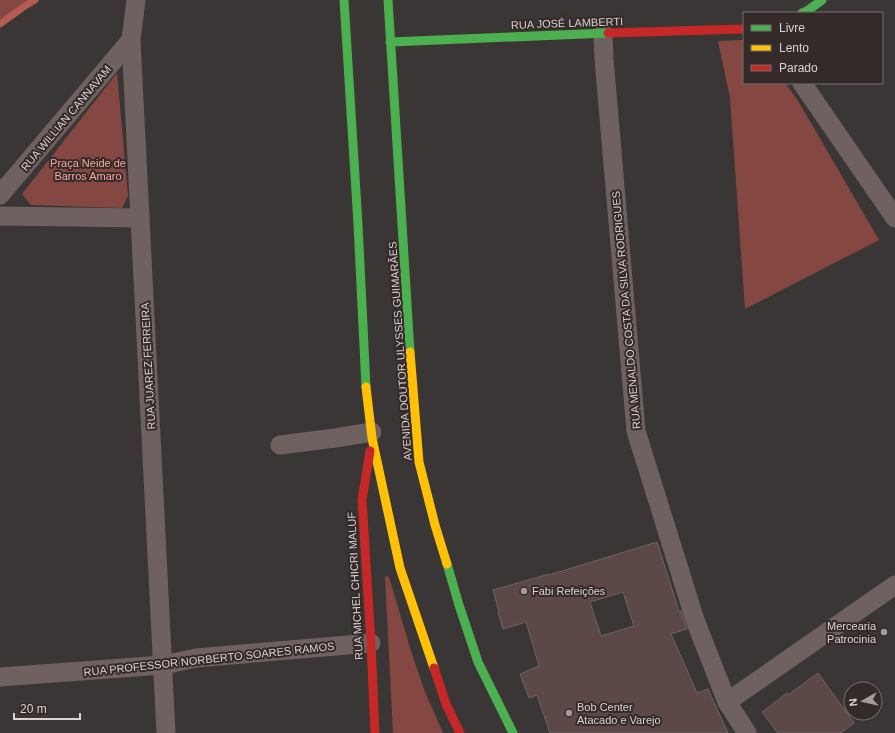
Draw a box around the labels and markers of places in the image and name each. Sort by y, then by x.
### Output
place label: Fabi Refeições [532,585,606,597]
marker: Fabi Refeições [519,586,529,596]
place label: Mercearia Patrocinia [827,620,877,645]
marker: Mercearia Patrocinia [879,627,889,637]
place label: Bob Center Atacado e Varejo [577,701,661,726]
marker: Bob Center Atacado e Varejo [564,708,574,718]

